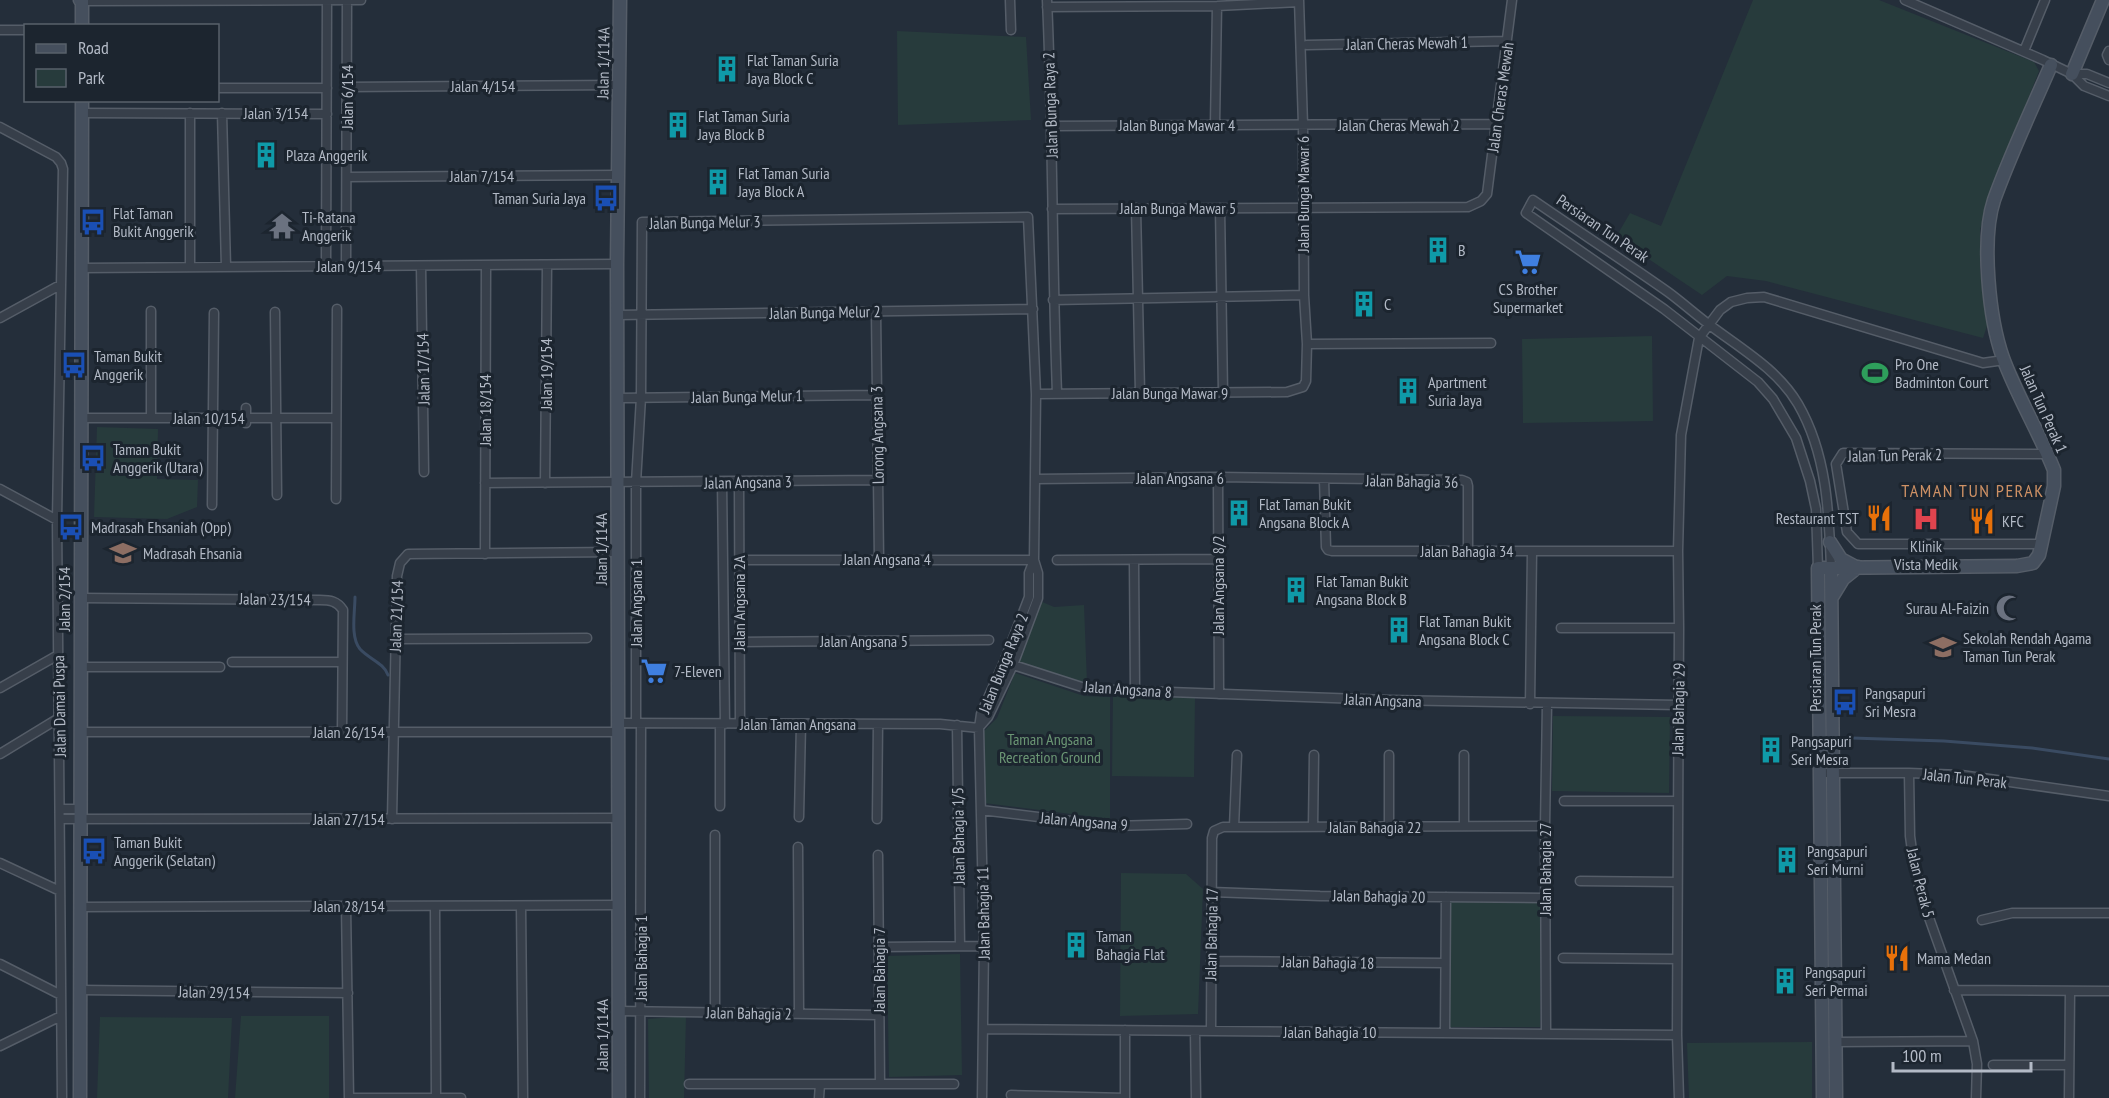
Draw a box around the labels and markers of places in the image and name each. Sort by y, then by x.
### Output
place label: Flat Taman Suria Jaya Block C [746,50,839,88]
building icon: Flat Taman Suria Jaya Block C [712,54,742,84]
place label: Flat Taman Suria Jaya Block B [697,106,790,144]
building icon: Flat Taman Suria Jaya Block B [663,110,693,140]
building icon: Plaza Anggerik [251,140,281,170]
place label: Plaza Anggerik [286,145,368,165]
place label: Flat Taman Suria Jaya Block A [737,163,830,201]
building icon: Flat Taman Suria Jaya Block A [703,167,733,197]
bus stop icon: Taman Suria Jaya [591,183,621,213]
place label: Taman Suria Jaya [492,188,586,208]
place label: Flat Taman Bukit Anggerik [113,203,194,241]
bus stop icon: Flat Taman Bukit Anggerik [78,207,108,237]
place label: Ti-Ratana Anggerik [302,207,356,245]
temple icon: Ti-Ratana Anggerik [267,211,297,241]
building icon: B [1423,235,1453,265]
place label: B [1458,240,1466,260]
supermarket icon: CS Brother Supermarket [1513,247,1543,277]
place label: CS Brother Supermarket [1493,279,1564,317]
building icon: C [1349,289,1379,319]
place label: C [1384,294,1391,314]
place label: Taman Bukit Anggerik [94,346,163,384]
bus stop icon: Taman Bukit Anggerik [59,350,89,380]
place label: Pro One Badminton Court [1895,354,1989,392]
sports icon: Pro One Badminton Court [1860,358,1890,388]
place label: Apartment Suria Jaya [1428,372,1487,410]
building icon: Apartment Suria Jaya [1393,376,1423,406]
place label: Taman Bukit Anggerik (Utara) [113,439,203,477]
bus stop icon: Taman Bukit Anggerik (Utara) [78,443,108,473]
place label: Flat Taman Bukit Angsana Block A [1259,494,1352,532]
building icon: Flat Taman Bukit Angsana Block A [1224,498,1254,528]
restaurant icon: Restaurant TST [1864,503,1894,533]
hospital icon: Klinik Vista Medik [1911,504,1941,534]
restaurant icon: KFC [1967,506,1997,536]
place label: Restaurant TST [1776,508,1859,528]
place label: KFC [2002,511,2024,531]
bus stop icon: Madrasah Ehsaniah (Opp) [56,512,86,542]
place label: Madrasah Ehsaniah (Opp) [91,517,231,537]
place label: Klinik Vista Medik [1893,536,1959,574]
school or university icon: Madrasah Ehsania [108,538,138,568]
place label: Madrasah Ehsania [143,543,242,563]
place label: Flat Taman Bukit Angsana Block B [1316,571,1409,609]
building icon: Flat Taman Bukit Angsana Block B [1281,575,1311,605]
mosque icon: Surau Al-Faizin [1994,593,2024,623]
place label: Surau Al-Faizin [1906,598,1989,618]
place label: Flat Taman Bukit Angsana Block C [1419,611,1512,649]
building icon: Flat Taman Bukit Angsana Block C [1384,615,1414,645]
place label: Sekolah Rendah Agama Taman Tun Perak [1963,628,2092,666]
school or university icon: Sekolah Rendah Agama Taman Tun Perak [1928,632,1958,662]
supermarket icon: 7-Eleven [639,656,669,686]
place label: 7-Eleven [674,661,722,681]
place label: Pangsapuri Sri Mesra [1865,683,1926,721]
bus stop icon: Pangsapuri Sri Mesra [1830,687,1860,717]
place label: Pangsapuri Seri Mesra [1791,731,1852,769]
building icon: Pangsapuri Seri Mesra [1756,735,1786,765]
place label: Taman Bukit Anggerik (Selatan) [114,832,215,870]
bus stop icon: Taman Bukit Anggerik (Selatan) [79,836,109,866]
place label: Pangsapuri Seri Murni [1807,841,1868,879]
building icon: Pangsapuri Seri Murni [1772,845,1802,875]
place label: Taman Bahagia Flat [1096,926,1165,964]
building icon: Taman Bahagia Flat [1061,930,1091,960]
restaurant icon: Mama Medan [1882,943,1912,973]
place label: Mama Medan [1917,948,1991,968]
place label: Pangsapuri Seri Permai [1805,962,1868,1000]
building icon: Pangsapuri Seri Permai [1770,966,1800,996]

